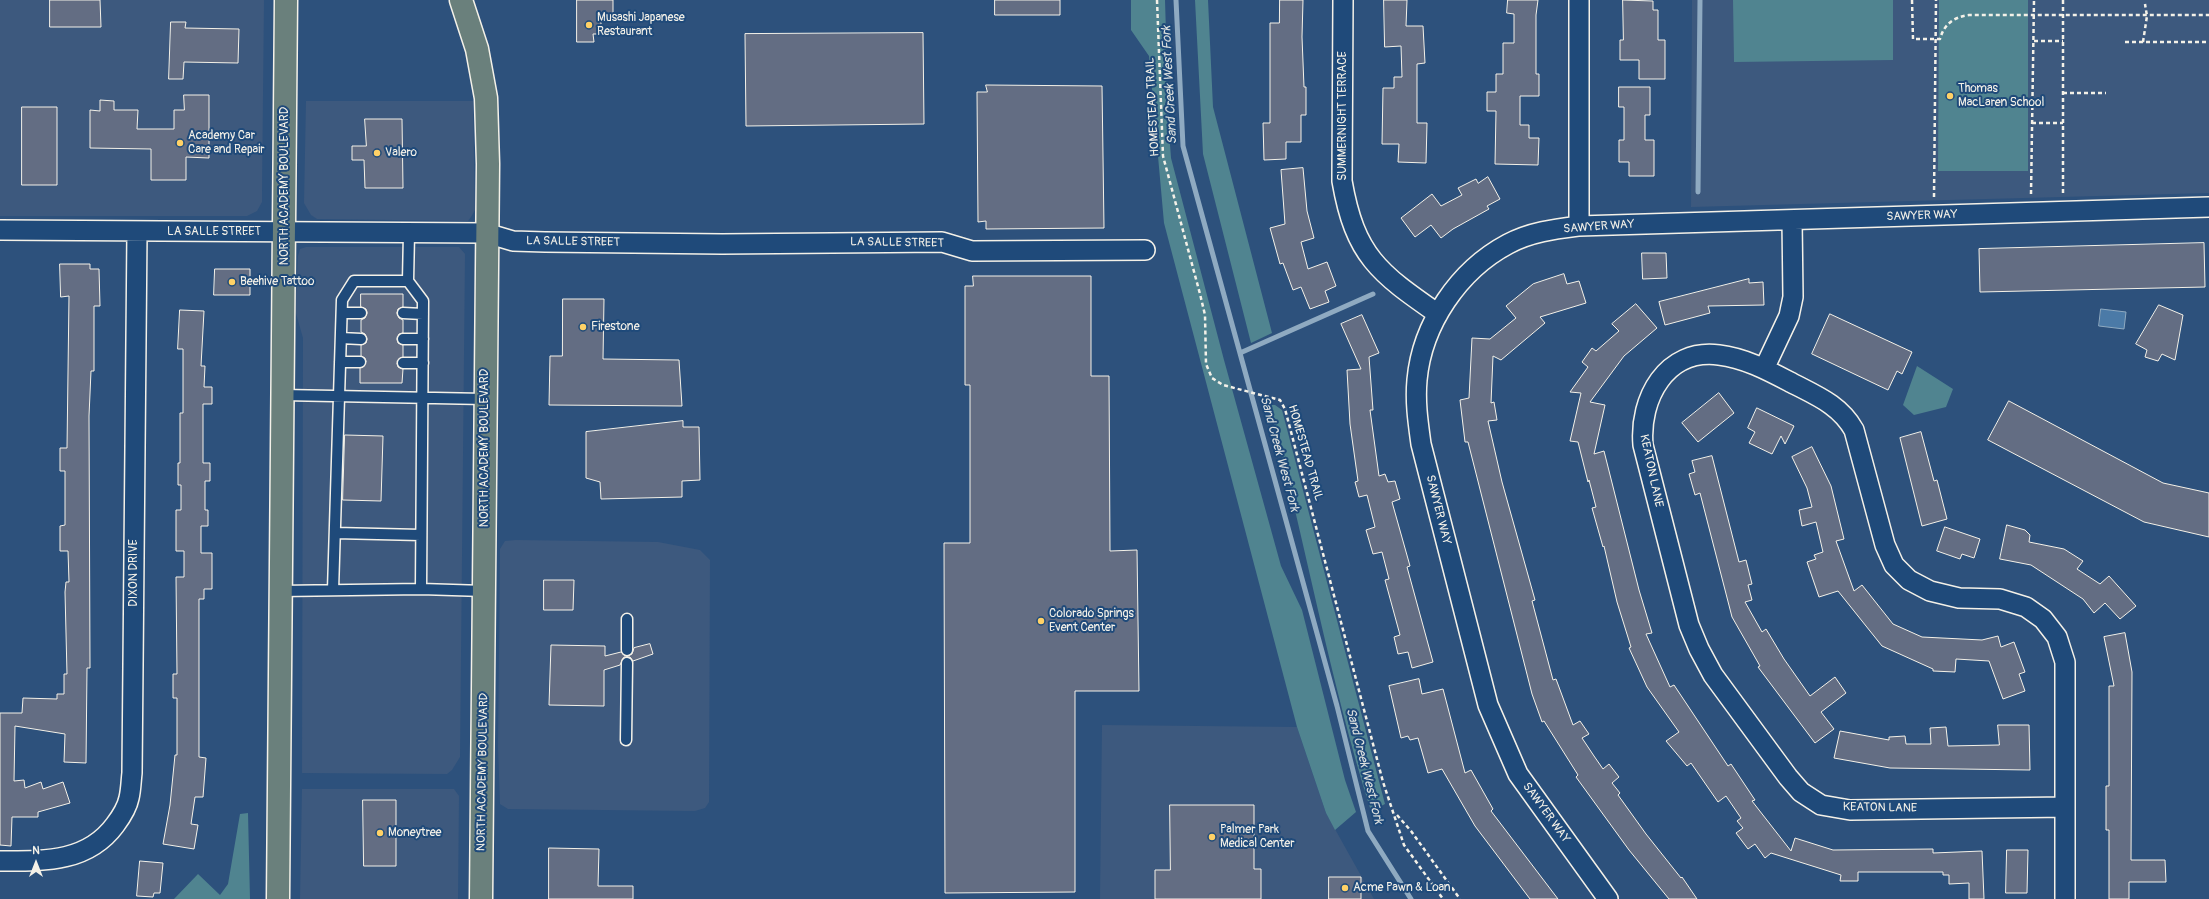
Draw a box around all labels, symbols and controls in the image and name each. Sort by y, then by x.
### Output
place label: Musashi Japanese Restaurant [597,11,685,39]
marker: Musashi Japanese Restaurant [584,20,594,30]
water label: Sand Creek West Fork [1159,25,1181,145]
street label: SUMMERNIGHT TERRACE [1336,51,1350,181]
street label: HOMESTEAD TRAIL [1143,57,1163,157]
place label: Thomas MacLaren School [1958,82,2044,110]
marker: Thomas MacLaren School [1945,91,1955,101]
street label: NORTH ACADEMY BOULEVARD [278,107,292,265]
place label: Academy Car Care and Repair [188,129,265,157]
marker: Academy Car Care and Repair [175,138,185,148]
place label: Valero [385,146,417,160]
marker: Valero [372,148,382,158]
street label: SAWYER WAY [1886,208,1958,224]
street label: SAWYER WAY [1563,217,1635,237]
street label: LA SALLE STREET [167,225,261,239]
street label: LA SALLE STREET [526,234,620,250]
street label: LA SALLE STREET [850,235,944,251]
place label: Beehive Tattoo [240,275,315,289]
marker: Beehive Tattoo [227,277,237,287]
place label: Firestone [591,320,640,334]
marker: Firestone [578,322,588,332]
street label: NORTH ACADEMY BOULEVARD [478,369,492,527]
water label: Sand Creek West Fork [1256,395,1302,513]
street label: HOMESTEAD TRAIL [1284,403,1326,503]
street label: KEATON LANE [1636,433,1666,509]
street label: SAWYER WAY [1422,474,1454,546]
street label: DIXON DRIVE [127,539,141,607]
place label: Colorado Springs Event Center [1049,607,1134,635]
marker: Colorado Springs Event Center [1036,616,1046,626]
street label: NORTH ACADEMY BOULEVARD [474,693,492,851]
water label: Sand Creek West Fork [1342,706,1386,826]
street label: SAWYER WAY [1519,780,1573,846]
street label: KEATON LANE [1843,800,1917,816]
place label: Palmer Park Medical Center [1220,823,1294,851]
place label: Moneytree [388,826,442,840]
marker: Moneytree [375,828,385,838]
marker: Palmer Park Medical Center [1207,832,1217,842]
north arrow [16,843,56,883]
text: N [32,844,40,857]
place label: Acme Pawn & Loan [1353,881,1451,895]
marker: Acme Pawn & Loan [1340,883,1350,893]

